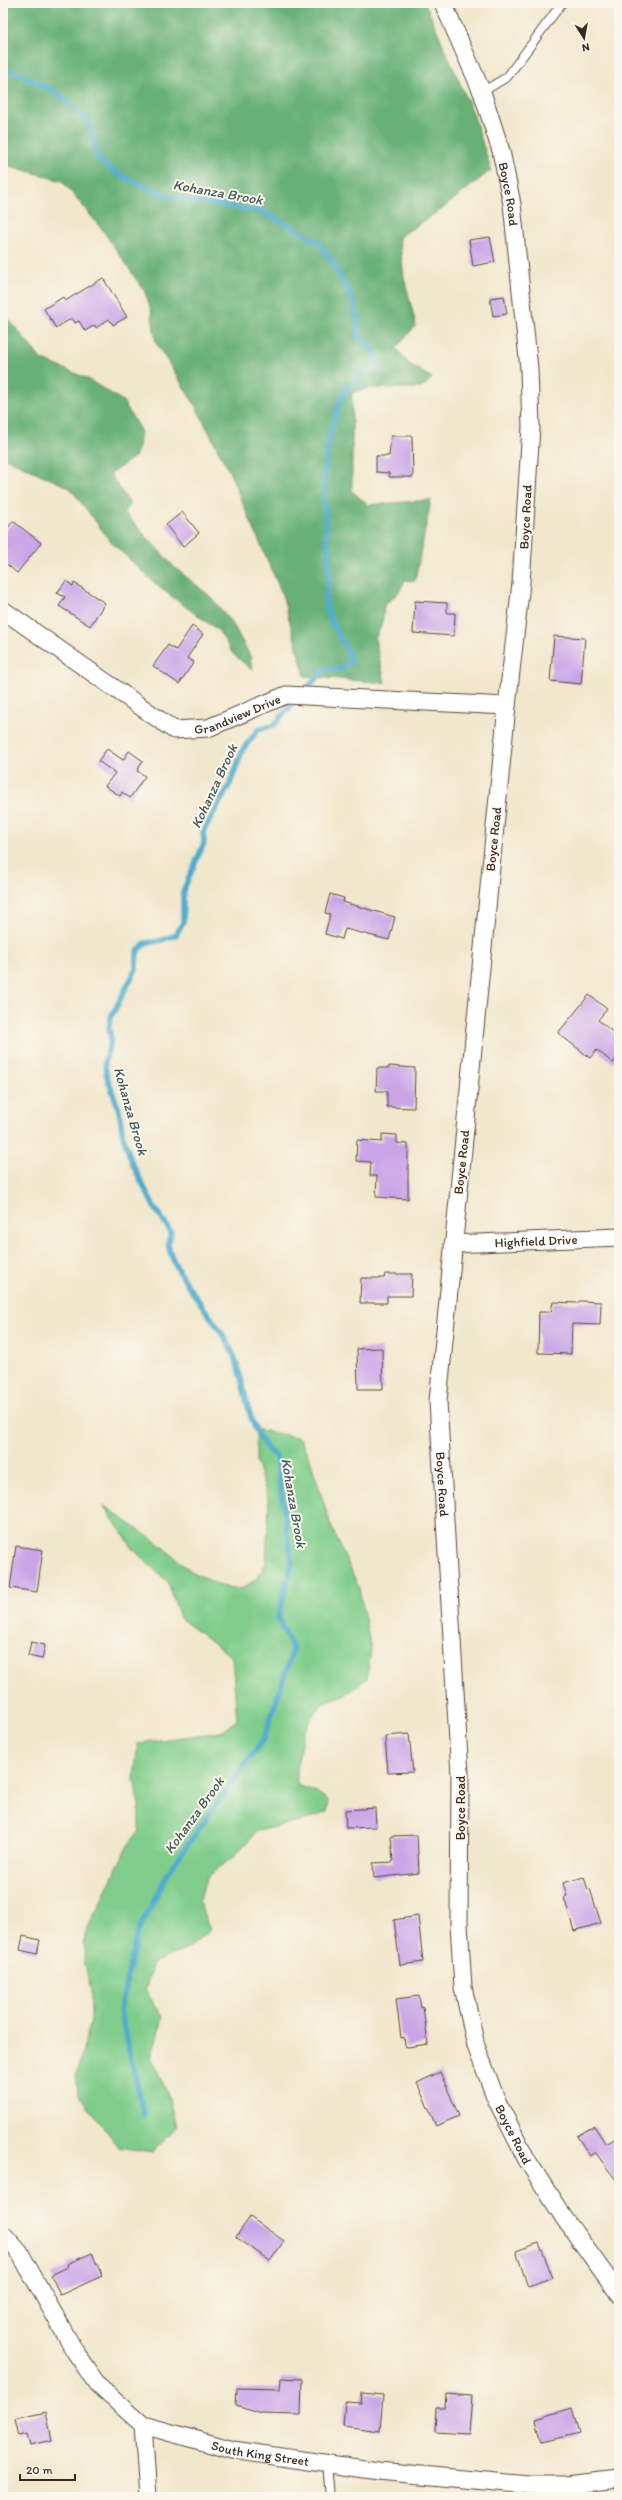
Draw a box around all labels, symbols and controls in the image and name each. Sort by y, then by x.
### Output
north arrow [564,18,604,58]
text: N [581,40,591,54]
street label: Boyce Road [495,161,521,227]
water label: Kohanza Brook [172,176,265,209]
street label: Boyce Road [516,484,535,550]
street label: Grandview Drive [194,691,283,737]
water label: Kohanza Brook [188,741,242,831]
street label: Boyce Road [483,806,504,872]
water label: Kohanza Brook [110,1065,151,1158]
street label: Boyce Road [451,1129,472,1195]
street label: Highfield Drive [494,1232,578,1250]
street label: Boyce Road [433,1451,452,1517]
water label: Kohanza Brook [277,1457,310,1550]
water label: Kohanza Brook [161,1773,228,1857]
street label: Boyce Road [453,1776,468,1840]
street label: Boyce Road [492,2102,535,2167]
street label: South King Street [210,2437,310,2469]
scale bar [20,2456,75,2482]
text: 20 m [26,2463,53,2477]

